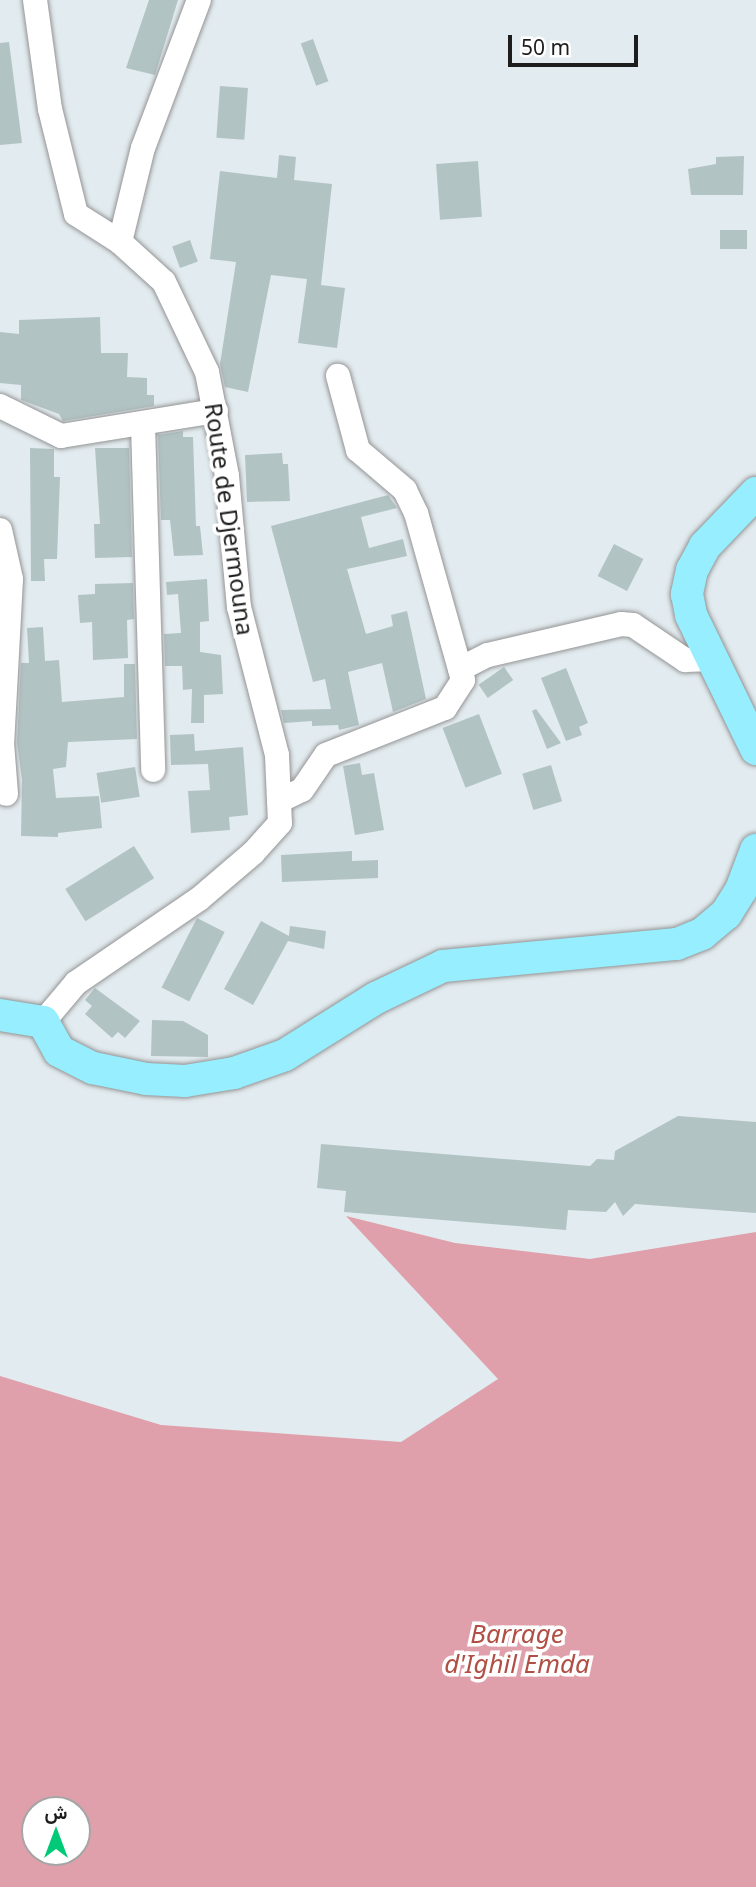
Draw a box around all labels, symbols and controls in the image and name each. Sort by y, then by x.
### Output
scale bar [511,21,640,65]
text: 50 m [521,33,570,61]
street label: Route de Djermouna [199,401,261,637]
water label: Barrage d'Ighil Emda [444,1618,590,1680]
north arrow [21,1796,91,1866]
text: ش [45,1799,67,1825]

